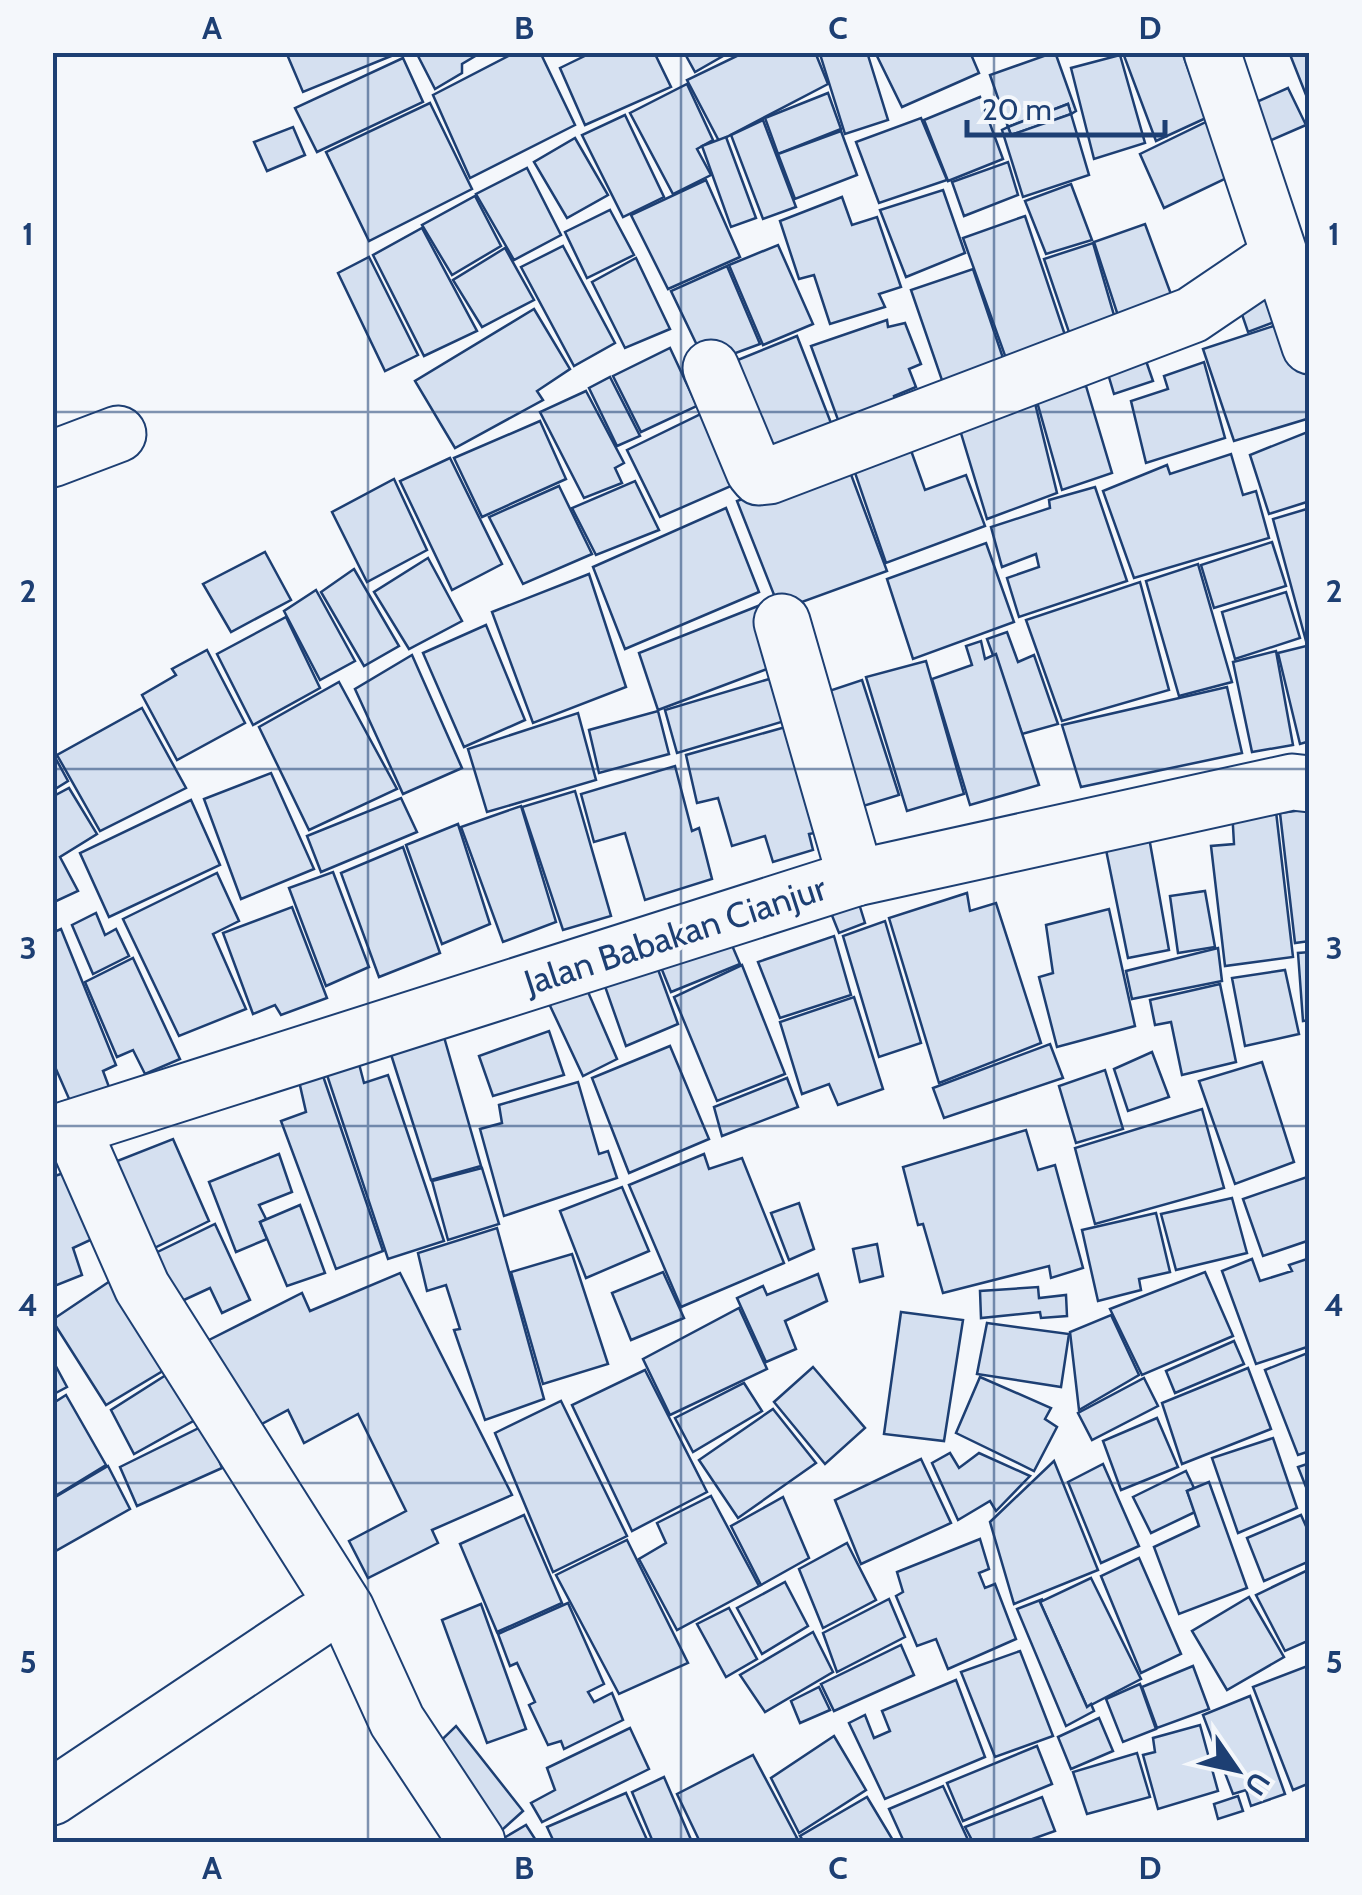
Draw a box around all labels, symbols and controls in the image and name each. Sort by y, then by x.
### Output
text: A [202,8,222,47]
text: B [514,8,534,47]
text: C [828,8,848,47]
text: D [1138,8,1162,47]
scale bar [967,75,1164,137]
text: 20 m [982,91,1052,128]
text: 1 [22,214,34,253]
text: 1 [1328,214,1340,253]
text: 2 [20,571,36,610]
text: 2 [1326,571,1342,610]
street label: Jalan Babakan Cianjur [518,866,831,1004]
text: 3 [19,928,37,967]
text: 3 [1325,928,1343,967]
text: 4 [18,1285,38,1324]
text: 4 [1324,1285,1344,1324]
text: 5 [19,1642,37,1681]
text: 5 [1325,1642,1343,1681]
north arrow [1187,1720,1287,1820]
text: U [1238,1766,1277,1802]
text: A [202,1848,222,1887]
text: B [514,1848,534,1887]
text: C [828,1848,848,1887]
text: D [1138,1848,1162,1887]

